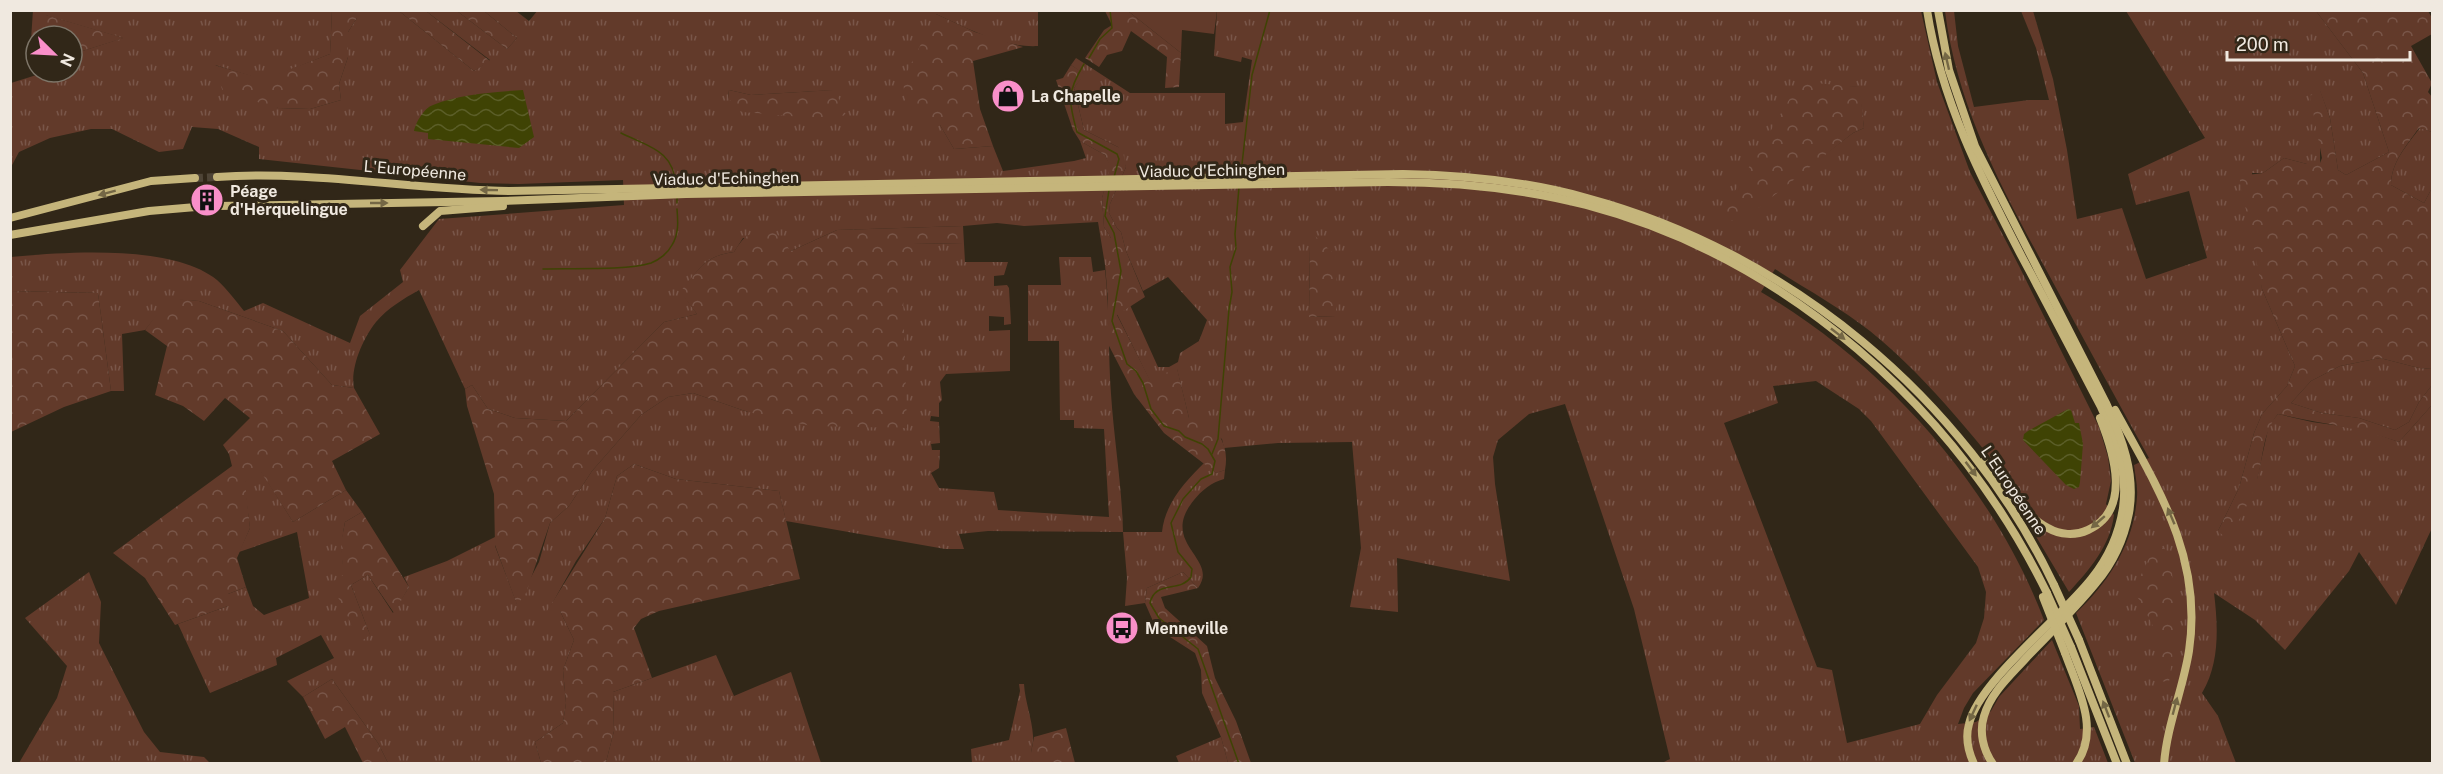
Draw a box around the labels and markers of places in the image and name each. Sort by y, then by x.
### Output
shop icon: La Chapelle [990,78,1026,114]
place label: La Chapelle [1031,87,1121,106]
building icon: Péage d'Herquelingue [189,182,225,218]
place label: Péage d'Herquelingue [230,182,348,219]
bus stop icon: Menneville [1104,610,1140,646]
place label: Menneville [1145,619,1228,638]

